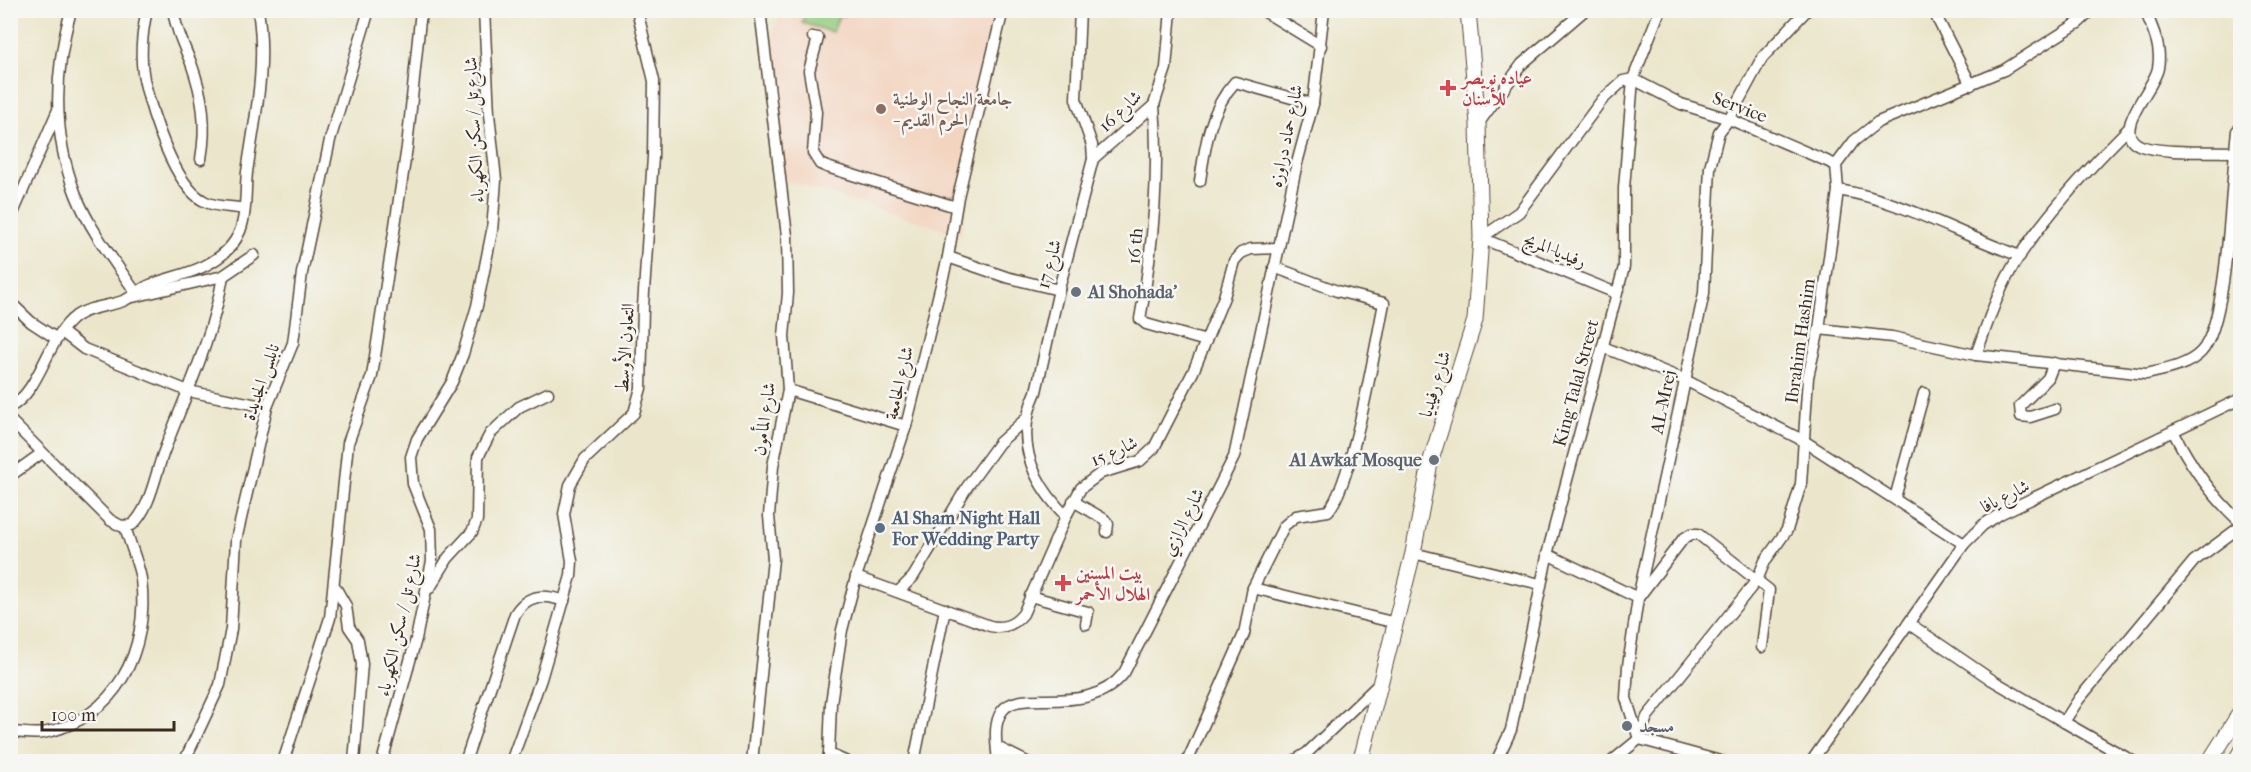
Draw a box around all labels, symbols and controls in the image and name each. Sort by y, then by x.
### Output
street label: شارع تل / سكن الكهرباء [460,56,493,204]
place label: عياده نويصر للأسنان [1460,68,1532,110]
marker: عياده نويصر للأسنان [1439,79,1457,97]
street label: شارع حماد دراوزه [1265,83,1312,190]
street label: شارع 16 [1095,86,1149,140]
street label: Service [1709,87,1770,128]
place label: جامعة النجاح الوطنية - الحرم القديم [893,89,1012,136]
marker: جامعة النجاح الوطنية - الحرم القديم [874,102,888,116]
street label: 16 th [1123,227,1148,265]
street label: رفيديا-المريج [1519,228,1589,277]
street label: شارع 17 [1033,237,1070,292]
street label: Ibrahim Hashim [1781,277,1820,405]
place label: Al Shohada' [1087,282,1177,303]
marker: Al Shohada' [1069,285,1083,299]
street label: التعاون الأوسط [609,302,639,394]
street label: King Talal Street [1549,317,1604,449]
street label: نابلس الجديدة [239,341,285,424]
street label: شارع الجامعة [881,344,922,423]
street label: شارع رفيديا [1415,349,1459,421]
street label: AL-Mrej [1646,368,1680,437]
street label: شارع المأمون [746,380,784,458]
street label: شارع 15 [1087,432,1143,475]
place label: Al Awkaf Mosque [1289,450,1422,471]
marker: Al Awkaf Mosque [1427,453,1441,467]
street label: شارع يافا [1977,475,2035,521]
street label: شارع الرازي [1158,485,1212,561]
place label: Al Sham Night Hall For Wedding Party [891,508,1041,550]
marker: Al Sham Night Hall For Wedding Party [873,521,887,535]
street label: شارع تل / سكن الكهرباء [373,551,430,700]
place label: بيت المسنين الهلال الأحمر [1074,563,1150,606]
marker: بيت المسنين الهلال الأحمر [1054,574,1072,592]
scale bar [42,694,174,732]
text: 100 m [51,705,96,726]
place label: مسجد [1639,716,1674,737]
marker: مسجد [1620,719,1634,733]

